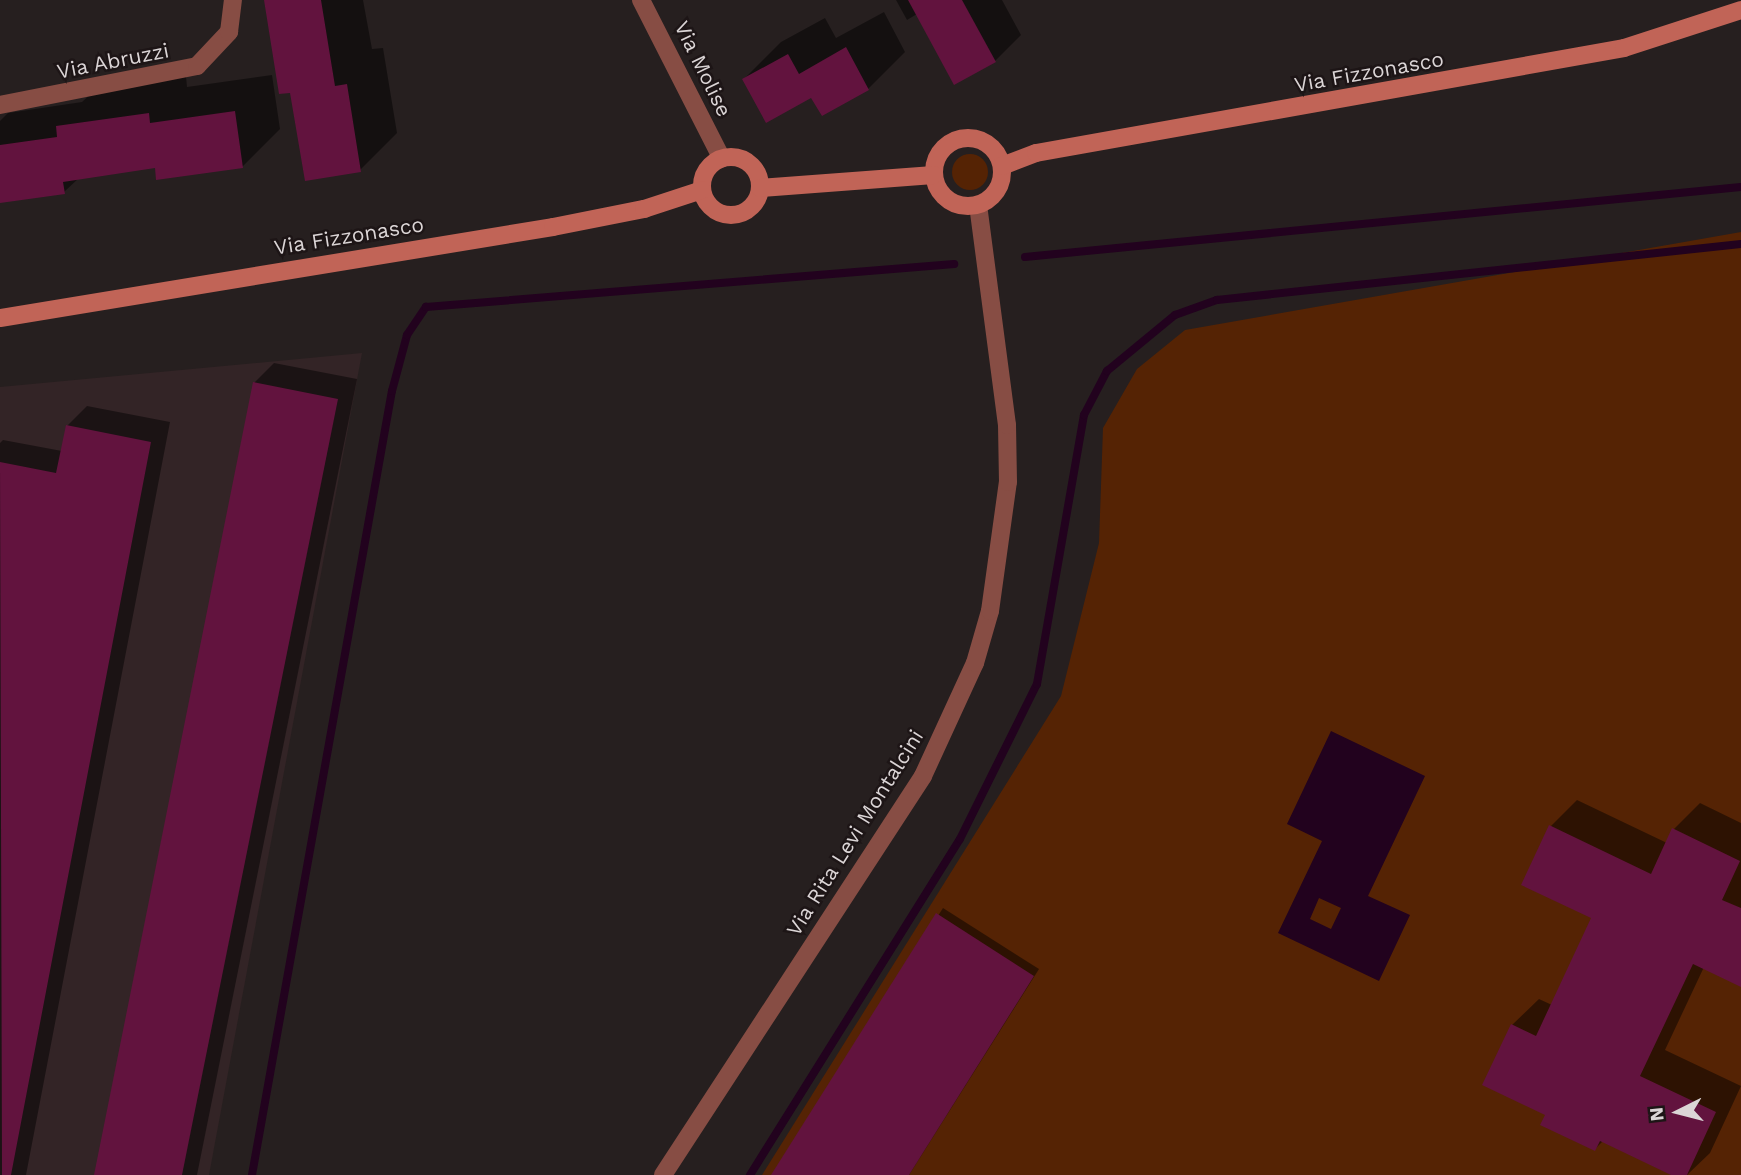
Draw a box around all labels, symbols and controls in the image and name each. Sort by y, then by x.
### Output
street label: Via Molise [669,17,737,121]
street label: Via Abruzzi [54,38,172,84]
street label: Via Fizzonasco [1292,46,1446,98]
street label: Via Fizzonasco [272,212,426,260]
street label: Via Rita Levi Montalcini [781,725,929,941]
north arrow [1643,1077,1713,1147]
text: N [1644,1106,1669,1122]

